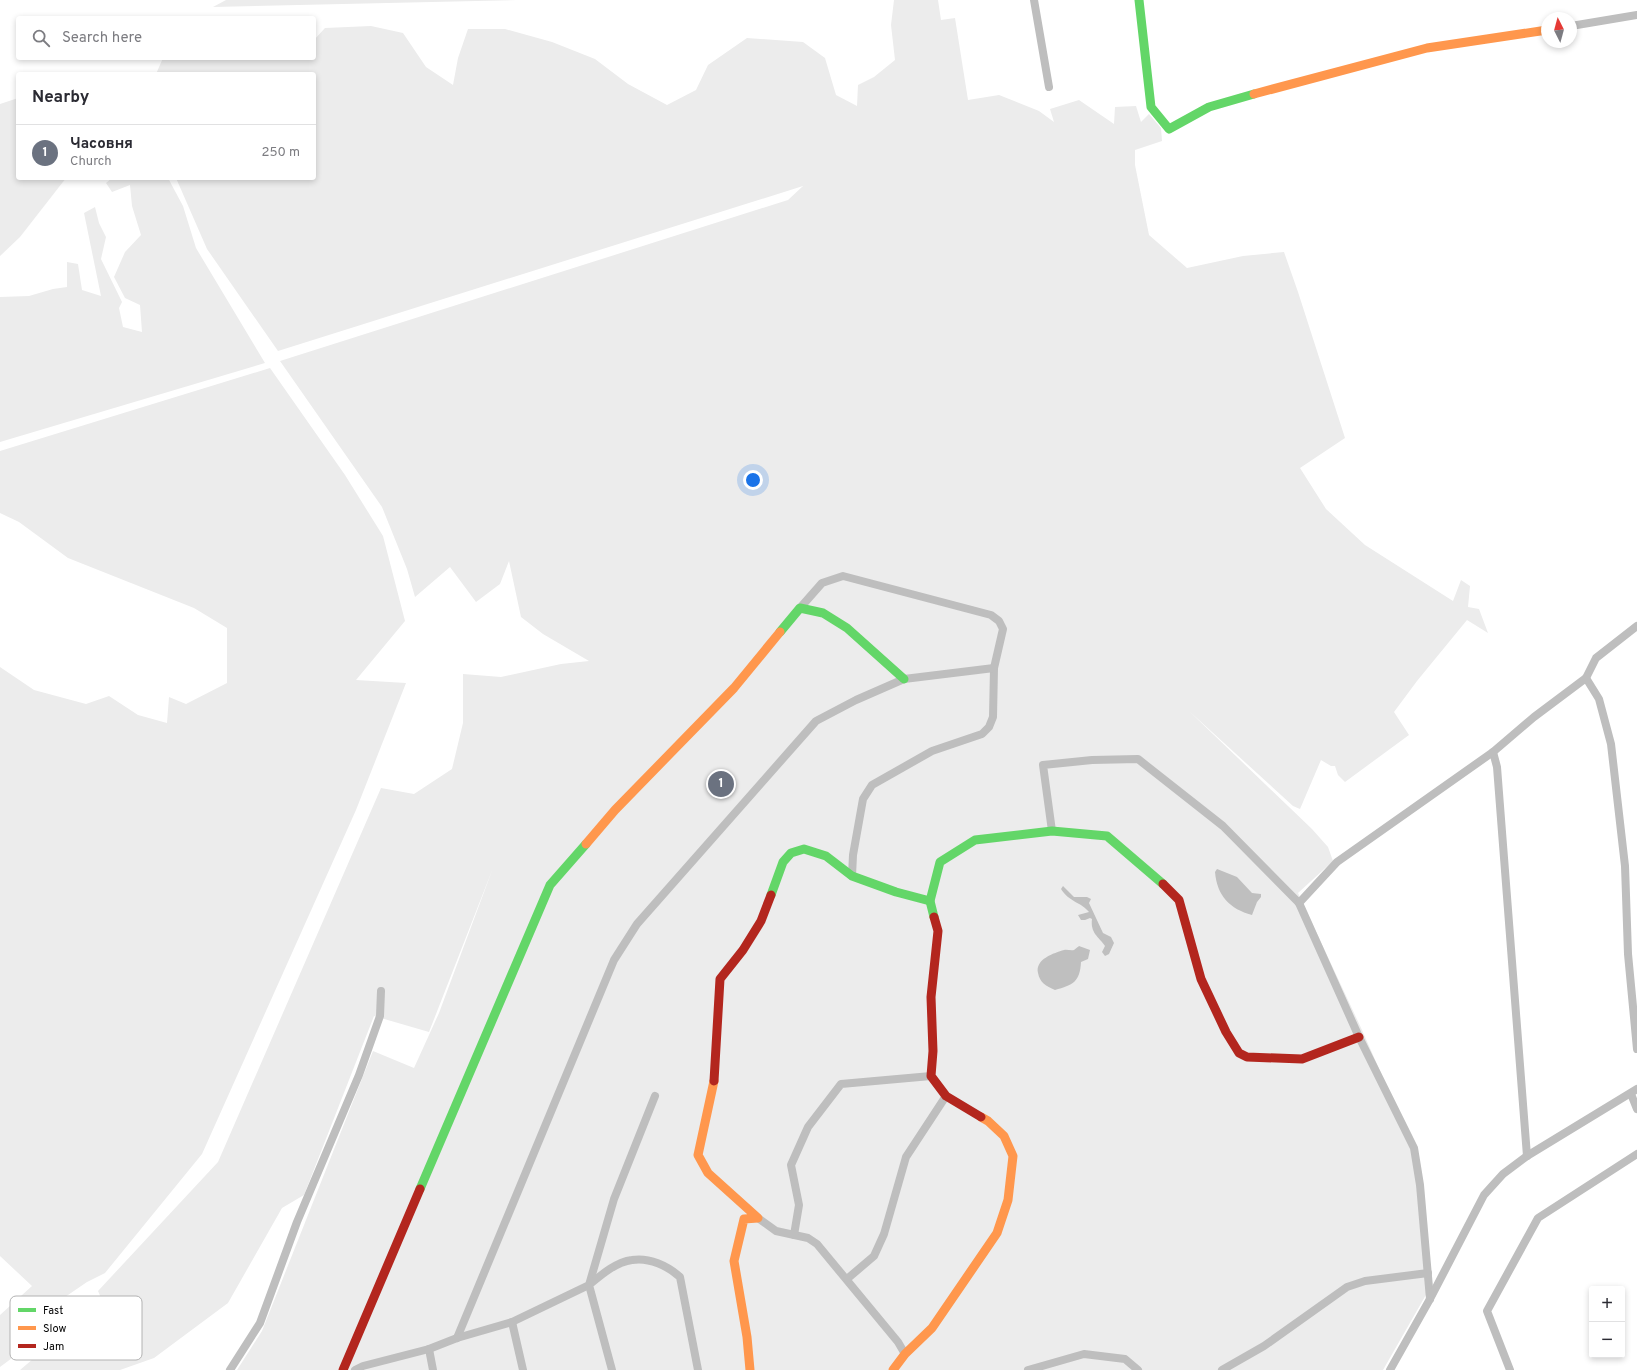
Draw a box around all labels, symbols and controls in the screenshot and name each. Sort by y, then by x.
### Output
north arrow [1541,12,1577,48]
search box [16,16,316,60]
icon: search [30,27,52,49]
text: Search here [62,29,142,48]
text: Nearby [32,87,89,109]
text: Часовня [70,135,133,154]
text: 1 [42,145,48,161]
text: 250 m [262,145,300,161]
text: Church [70,154,112,170]
your location [743,470,763,490]
pin: 1 [708,769,734,799]
map controls [1589,1286,1625,1358]
button: + [1589,1286,1625,1322]
legend [10,1296,142,1360]
text: Fast [43,1304,63,1318]
text: Slow [43,1322,66,1336]
button: − [1589,1322,1625,1358]
text: Jam [43,1340,64,1354]

